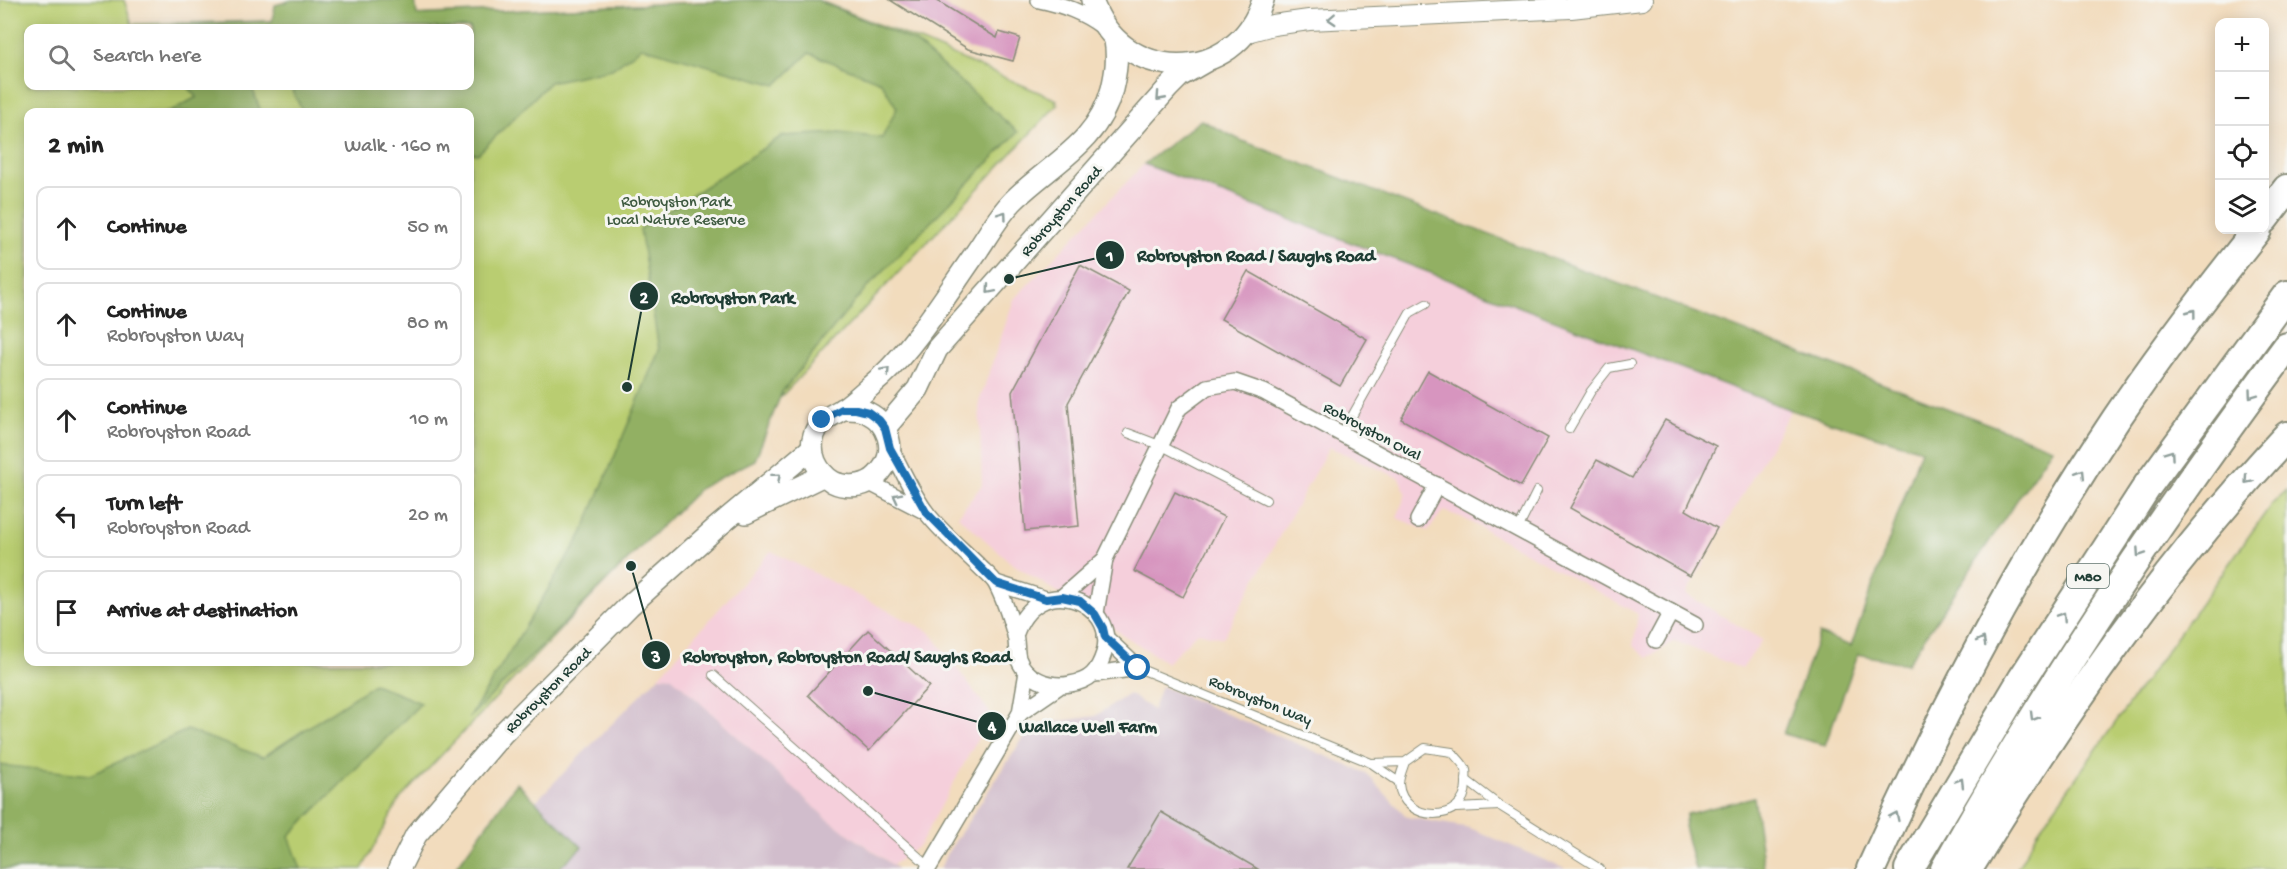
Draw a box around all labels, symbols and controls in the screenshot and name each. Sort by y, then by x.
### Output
one-way arrow [1327,12,1336,25]
map controls [2215,18,2269,234]
button: + [2215,18,2269,72]
search box [24,24,474,90]
icon: search [45,41,78,74]
text: Search here [93,44,201,70]
button: − [2215,72,2269,126]
one-way arrow [1156,90,1167,101]
button: locate [2215,126,2269,180]
text: 2 min [48,132,103,163]
text: Walk · 160 m [344,136,450,159]
street label: Robroyston Road [1018,162,1108,262]
button: layers [2215,180,2269,234]
park label: Robroyston Park Local Nature Reserve [607,194,746,231]
one-way arrow [996,211,1007,222]
icon: ahead [50,212,83,245]
text: Continue [107,215,187,241]
text: 50 m [407,217,448,240]
callout: Robroyston Road / Saughs Road [1095,237,1387,273]
text: 1 [1105,247,1114,268]
text: Robroyston Road / Saughs Road [1136,247,1377,268]
callout: Robroyston Park [629,278,806,314]
one-way arrow [986,283,997,294]
text: 2 [640,289,649,310]
text: Robroyston Park [670,289,797,310]
text: Continue [107,300,187,326]
icon: ahead [50,308,83,341]
one-way arrow [2185,309,2196,320]
text: 80 m [407,313,448,336]
text: Robroyston Way [107,326,244,349]
one-way arrow [879,367,890,378]
one-way arrow [2248,387,2259,398]
text: Continue [107,396,187,422]
street label: Robroyston Oval [1319,399,1424,467]
icon: ahead [50,404,83,437]
route end [808,406,834,432]
text: 10 m [410,409,448,432]
text: Robroyston Road [107,422,250,445]
one-way arrow [2163,449,2174,460]
one-way arrow [2074,469,2086,479]
one-way arrow [770,473,781,484]
one-way arrow [2244,473,2255,483]
text: Turn left [107,492,181,518]
one-way arrow [893,493,903,504]
icon: left [50,500,83,533]
text: 20 m [408,505,448,528]
text: Robroyston Road [107,518,250,541]
one-way arrow [2136,547,2147,558]
road number: M80 [2067,564,2109,588]
icon: arrive [50,596,83,629]
text: Arrive at destination [107,599,297,625]
one-way arrow [2055,612,2067,622]
callout: Robroyston, Robroyston Road/ Saughs Road [641,637,1023,673]
one-way arrow [1975,637,1986,648]
street label: Robroyston Road [502,643,598,739]
text: 3 [650,648,661,669]
text: Robroyston, Robroyston Road/ Saughs Road [682,648,1014,669]
route start [1124,654,1150,680]
street label: Robroyston Way [1205,673,1314,732]
callout: Wallace Well Farm [977,708,1169,744]
one-way arrow [2030,711,2042,721]
text: 4 [987,718,997,739]
text: Wallace Well Farm [1018,718,1157,739]
one-way arrow [1953,778,1965,788]
one-way arrow [1888,811,1900,822]

